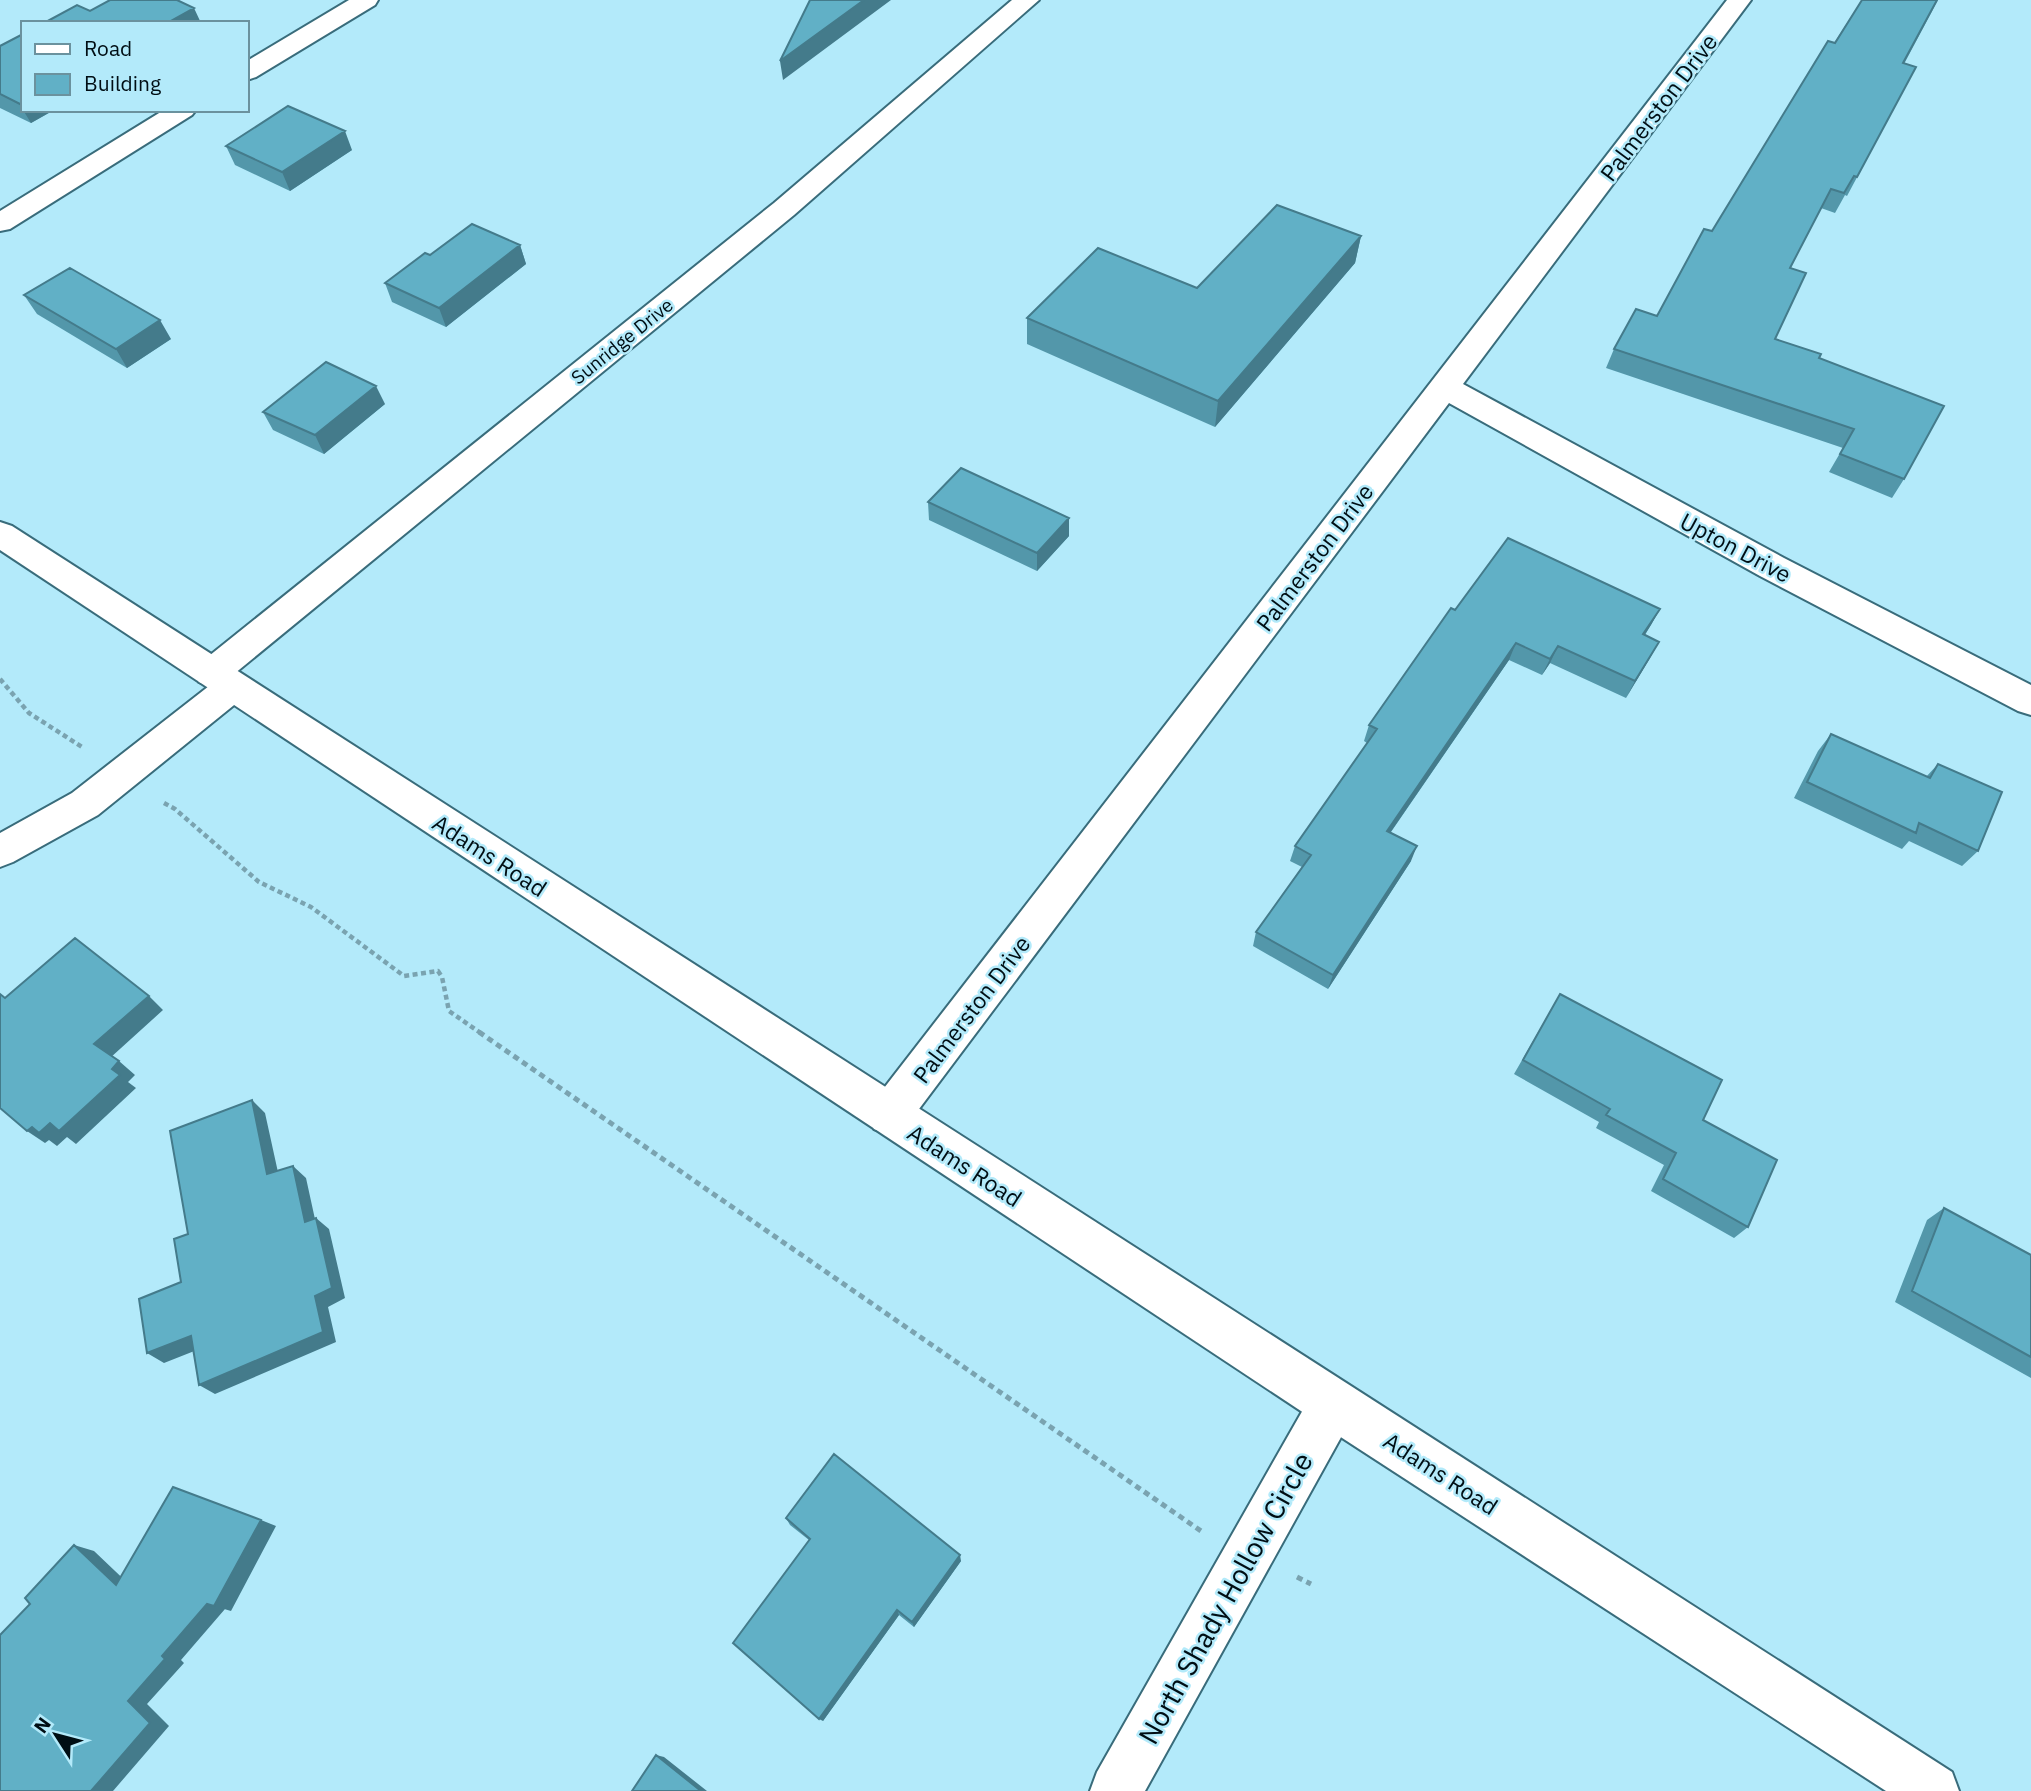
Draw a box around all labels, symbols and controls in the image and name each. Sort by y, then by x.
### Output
legend [21,21,248,112]
street label: Palmerston Drive [1593,27,1723,187]
text: Road [84,34,132,62]
text: Building [84,69,161,97]
street label: Sunridge Drive [566,293,678,389]
street label: Palmerston Drive [1249,477,1379,637]
street label: Upton Drive [1675,505,1797,589]
street label: Adams Road [427,807,553,903]
street label: Palmerston Drive [906,929,1036,1089]
street label: Adams Road [902,1117,1028,1213]
street label: Adams Road [1378,1425,1504,1521]
street label: North Shady Hollow Circle [1129,1446,1321,1750]
north arrow [21,1700,91,1770]
text: N [28,1712,56,1738]

